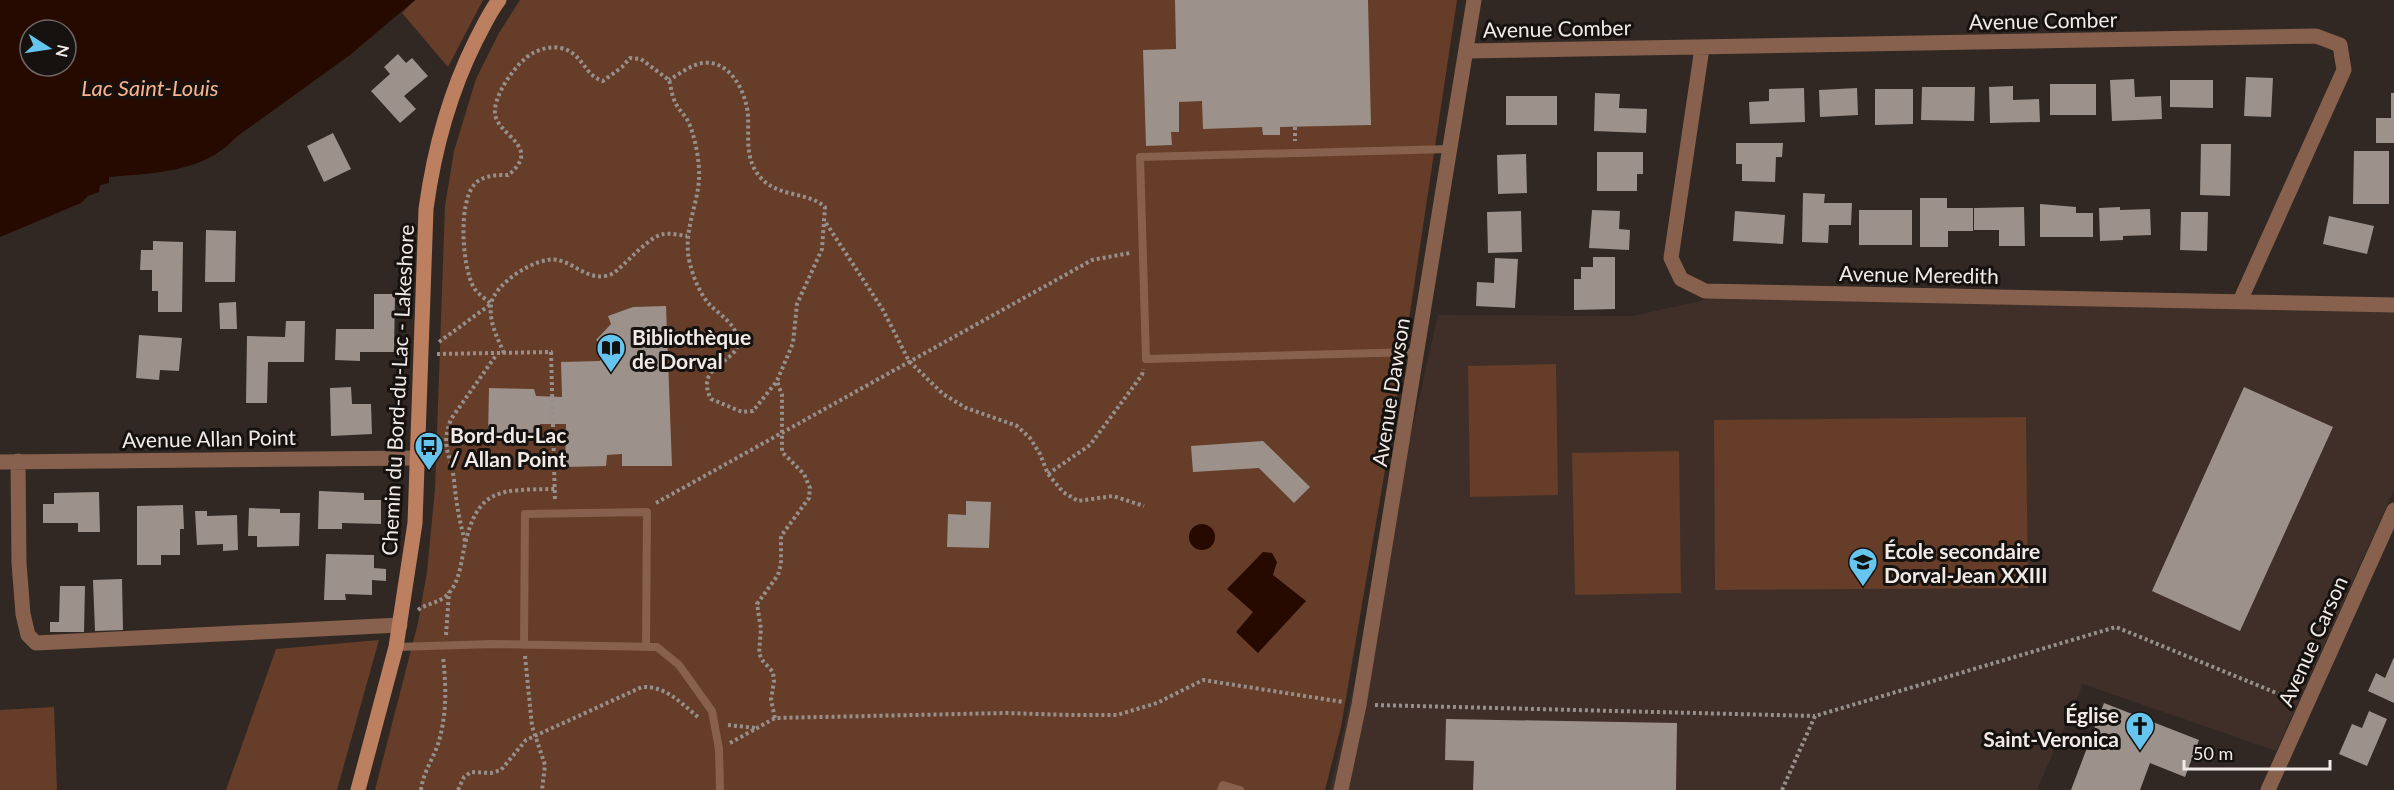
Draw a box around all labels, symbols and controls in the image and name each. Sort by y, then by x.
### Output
street label: Avenue Comber [1969,6,2118,34]
street label: Avenue Comber [1483,14,1632,42]
north arrow [18,18,78,78]
text: N [53,43,74,59]
water label: Lac Saint-Louis [81,74,219,101]
street label: Chemin du Bord-du-Lac - Lakeshore [376,224,418,556]
street label: Avenue Meredith [1839,260,1999,288]
street label: Avenue Dawson [1366,316,1414,468]
place label: Bibliothèque de Dorval [632,324,751,373]
library icon: Bibliothèque de Dorval [595,332,627,374]
place label: Bord-du-Lac / Allan Point [450,422,566,471]
street label: Avenue Allan Point [122,424,297,452]
bus stop icon: Bord-du-Lac / Allan Point [413,430,445,472]
place label: École secondaire Dorval-Jean XXIII [1884,538,2048,587]
school or university icon: École secondaire Dorval-Jean XXIII [1847,546,1879,588]
street label: Avenue Carson [2272,572,2352,710]
place label: Église Saint-Veronica [1983,702,2119,751]
church icon: Église Saint-Veronica [2124,710,2156,752]
scale bar [2184,733,2330,771]
text: 50 m [2193,742,2233,764]

